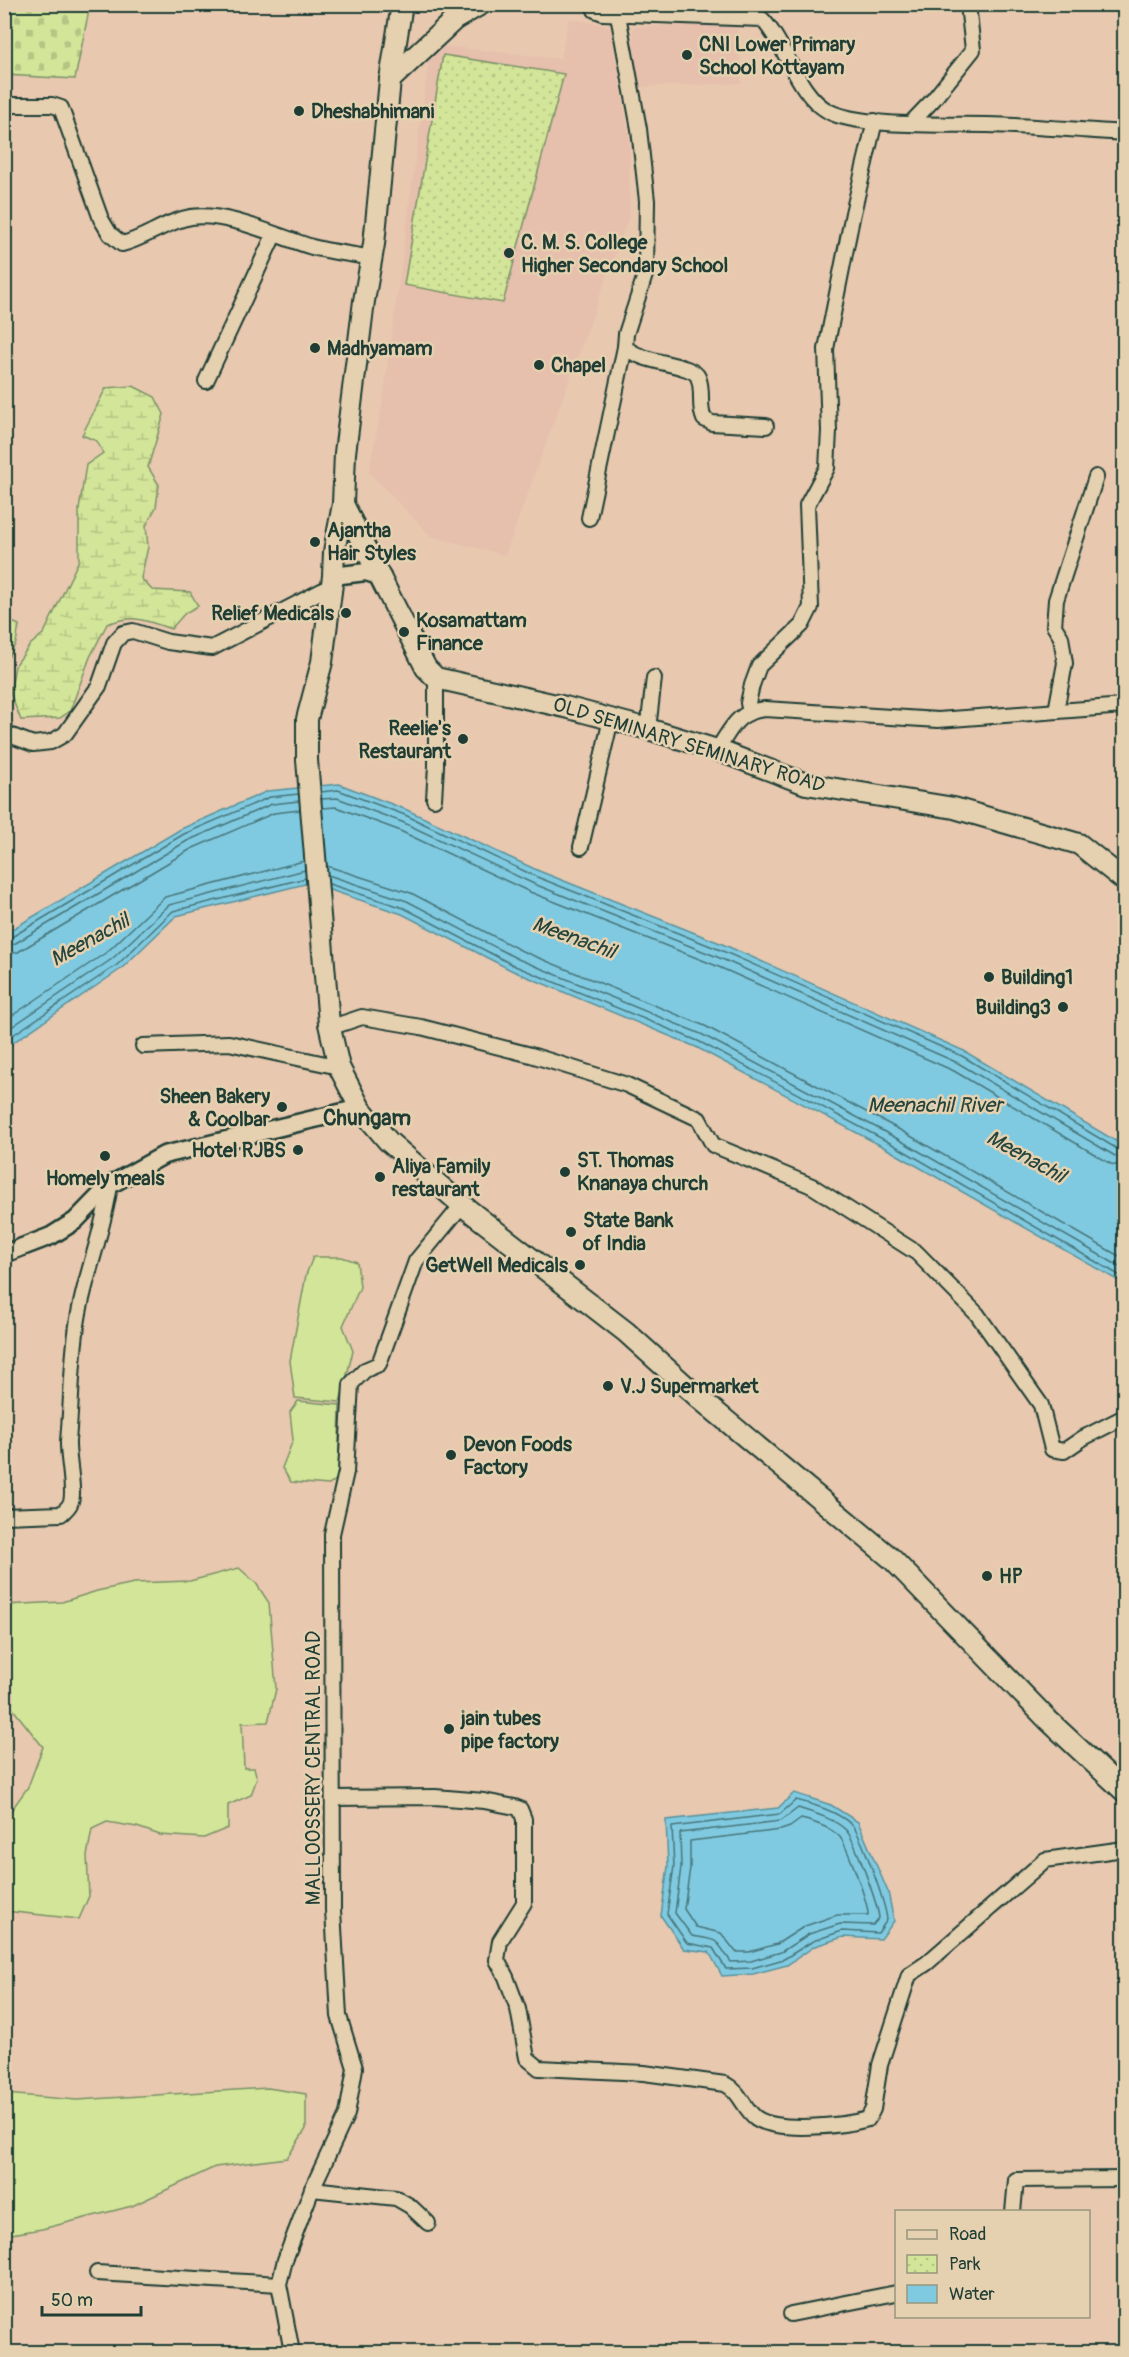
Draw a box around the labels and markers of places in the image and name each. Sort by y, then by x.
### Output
place label: CNI Lower Primary School Kottayam [699,32,856,80]
marker: CNI Lower Primary School Kottayam [680,48,694,62]
place label: Dheshabhimani [311,99,435,124]
marker: Dheshabhimani [292,104,306,118]
place label: C. M. S. College Higher Secondary School [521,230,728,278]
marker: C. M. S. College Higher Secondary School [502,246,516,260]
place label: Madhyamam [327,336,433,361]
marker: Madhyamam [308,341,322,355]
place label: Chapel [551,353,606,378]
marker: Chapel [532,358,546,372]
place label: Ajantha Hair Styles [327,518,416,566]
marker: Ajantha Hair Styles [308,535,322,549]
place label: Relief Medicals [211,601,334,626]
marker: Relief Medicals [339,606,353,620]
place label: Kosamattam Finance [416,608,527,656]
marker: Kosamattam Finance [397,625,411,639]
place label: Reelie's Restaurant [359,716,452,764]
marker: Reelie's Restaurant [456,732,470,746]
place label: Building1 [1001,965,1073,990]
marker: Building1 [982,970,996,984]
place label: Building3 [976,995,1051,1020]
marker: Building3 [1056,1000,1070,1014]
place label: Sheen Bakery & Coolbar [159,1084,271,1132]
marker: Sheen Bakery & Coolbar [275,1100,289,1114]
place label: Hotel RJBS [191,1138,286,1163]
marker: Hotel RJBS [291,1143,305,1157]
place label: ST. Thomas Knanaya church [577,1148,708,1196]
marker: Homely meals [98,1149,112,1163]
place label: Aliya Family restaurant [392,1154,491,1202]
marker: ST. Thomas Knanaya church [558,1165,572,1179]
place label: Homely meals [46,1166,164,1191]
marker: Aliya Family restaurant [373,1170,387,1184]
place label: State Bank of India [582,1208,674,1256]
marker: State Bank of India [564,1225,578,1239]
place label: GetWell Medicals [425,1253,568,1278]
marker: GetWell Medicals [573,1258,587,1272]
place label: V.J Supermarket [620,1374,759,1399]
marker: V.J Supermarket [601,1379,615,1393]
place label: Devon Foods Factory [463,1432,572,1480]
marker: Devon Foods Factory [444,1448,458,1462]
place label: HP [999,1564,1023,1589]
marker: HP [980,1569,994,1583]
place label: jain tubes pipe factory [460,1706,559,1754]
marker: jain tubes pipe factory [442,1722,456,1736]

